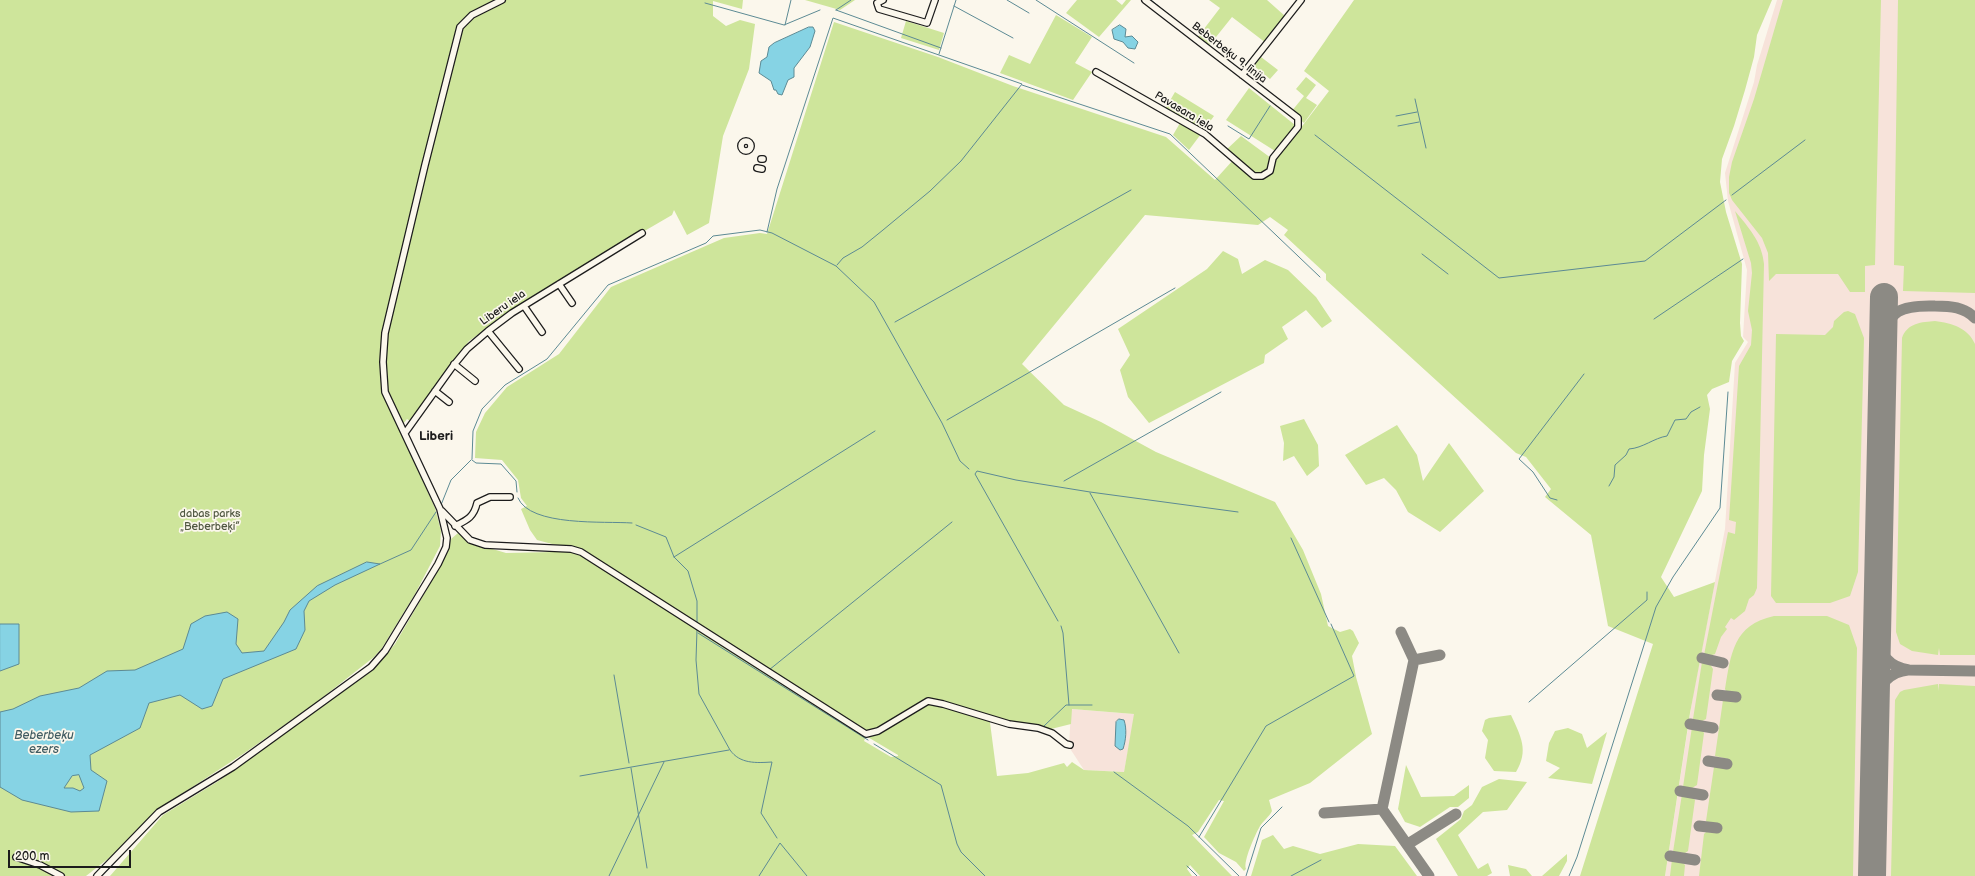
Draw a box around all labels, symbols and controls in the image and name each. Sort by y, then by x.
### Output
street label: Beberbeķu 9. līnija [1189,20,1269,86]
street label: Pavasara iela [1152,89,1216,135]
street label: Liberu iela [478,288,528,328]
district label: Liberi [419,429,453,445]
park label: dabas parks „Beberbeķi” [180,507,240,533]
water label: Beberbeķu ezers [14,729,74,757]
scale bar [10,842,133,868]
text: 200 m [15,849,49,864]

